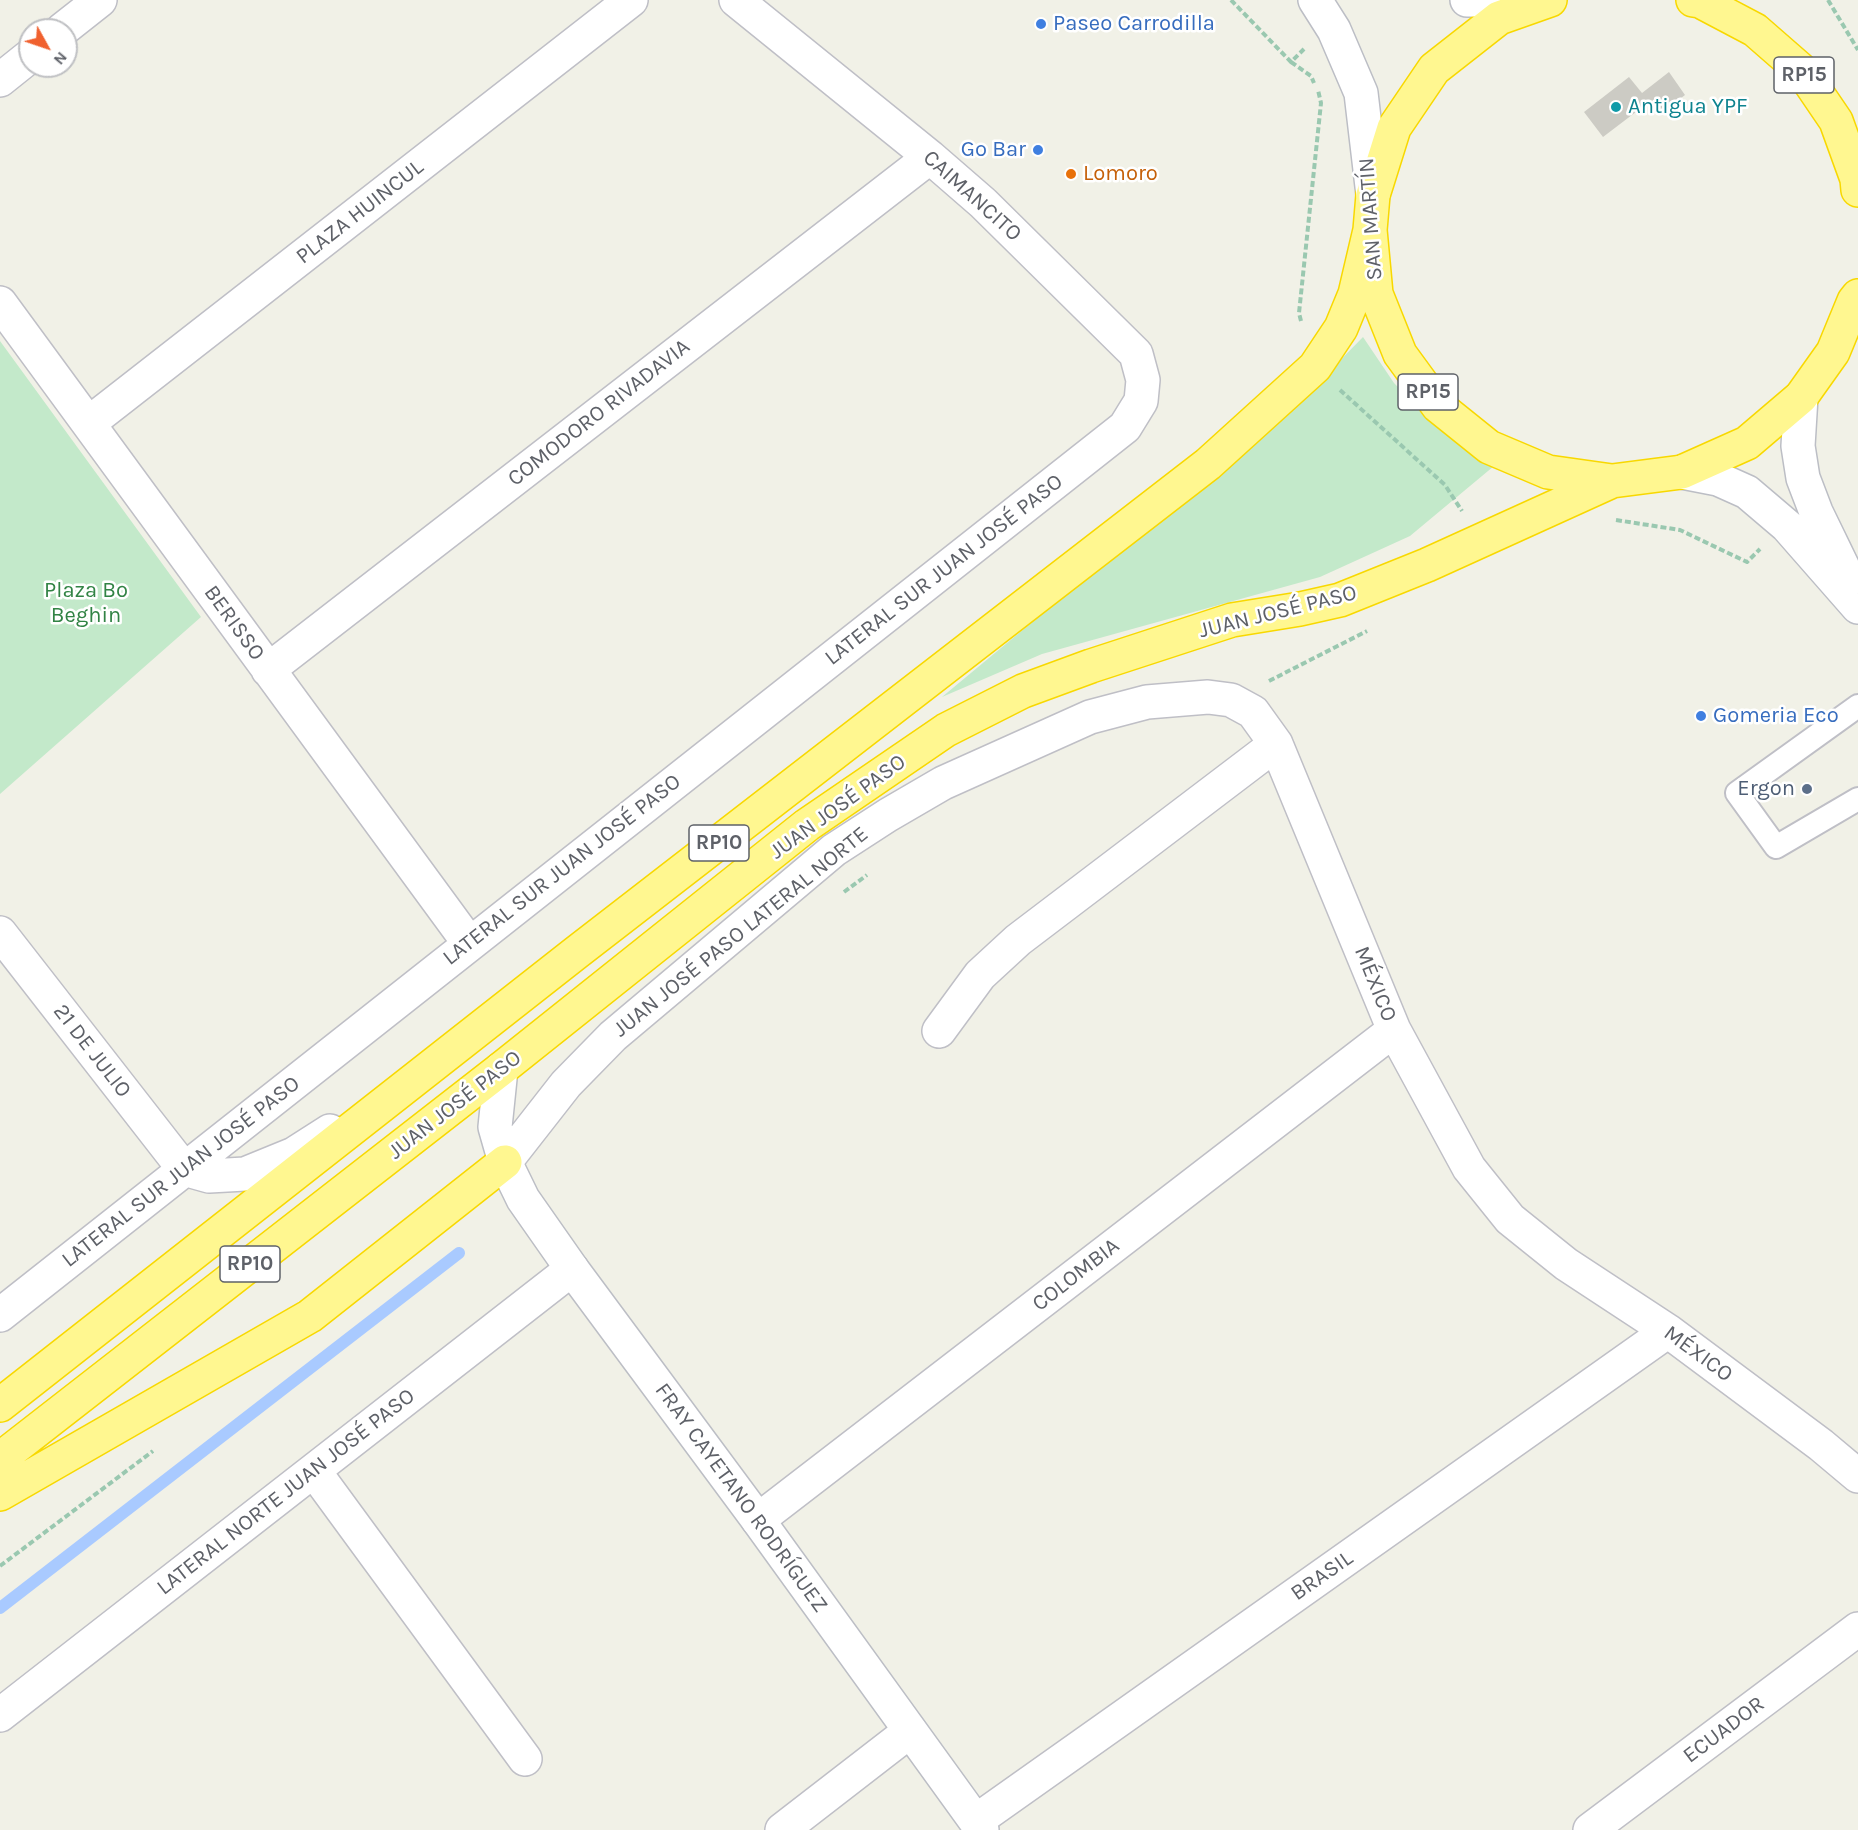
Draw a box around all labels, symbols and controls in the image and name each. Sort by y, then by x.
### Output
place label: Paseo Carrodilla [1053,11,1215,37]
marker: Paseo Carrodilla [1034,17,1048,31]
north arrow [18,18,78,78]
text: N [50,48,72,69]
road number: RP15 [1774,57,1834,93]
place label: Antigua YPF [1628,94,1748,120]
marker: Antigua YPF [1609,100,1623,114]
place label: Go Bar [961,137,1026,163]
marker: Go Bar [1031,143,1045,157]
street label: CAIMANCITO [917,145,1027,247]
street label: PLAZA HUINCUL [291,154,429,270]
street label: SAN MARTÍN [1354,157,1388,281]
place label: Lomoro [1083,161,1158,187]
marker: Lomoro [1064,167,1078,181]
street label: COMODORO RIVADAVIA [503,334,695,492]
road number: RP15 [1398,374,1458,410]
street label: LATERAL SUR JUAN JOSÉ PASO [820,469,1068,671]
park label: Plaza Bº Beghin [44,578,128,630]
street label: BERISSO [198,580,270,666]
street label: JUAN JOSÉ PASO [1196,580,1360,644]
place label: Gomeria Eco [1713,703,1839,729]
marker: Gomeria Eco [1694,709,1708,723]
street label: JUAN JOSÉ PASO [765,749,911,865]
street label: LATERAL SUR JUAN JOSÉ PASO [438,769,686,971]
place label: Ergon [1737,776,1795,802]
marker: Ergon [1800,782,1814,796]
street label: JUAN JOSÉ PASO LATERAL NORTE [608,821,874,1043]
road number: RP10 [689,825,749,861]
street label: MÉXICO [1348,942,1402,1026]
street label: 21 DE JULIO [47,999,137,1103]
street label: JUAN JOSÉ PASO [383,1045,527,1165]
street label: LATERAL SUR JUAN JOSÉ PASO [57,1071,305,1273]
street label: COLOMBIA [1027,1233,1125,1317]
road number: RP10 [220,1246,280,1282]
street label: MÉXICO [1658,1320,1738,1388]
street label: FRAY CAYETANO RODRÍGUEZ [649,1378,833,1618]
street label: LATERAL NORTE JUAN JOSÉ PASO [152,1383,420,1601]
street label: BRASIL [1286,1545,1358,1607]
street label: ECUADOR [1678,1691,1770,1769]

